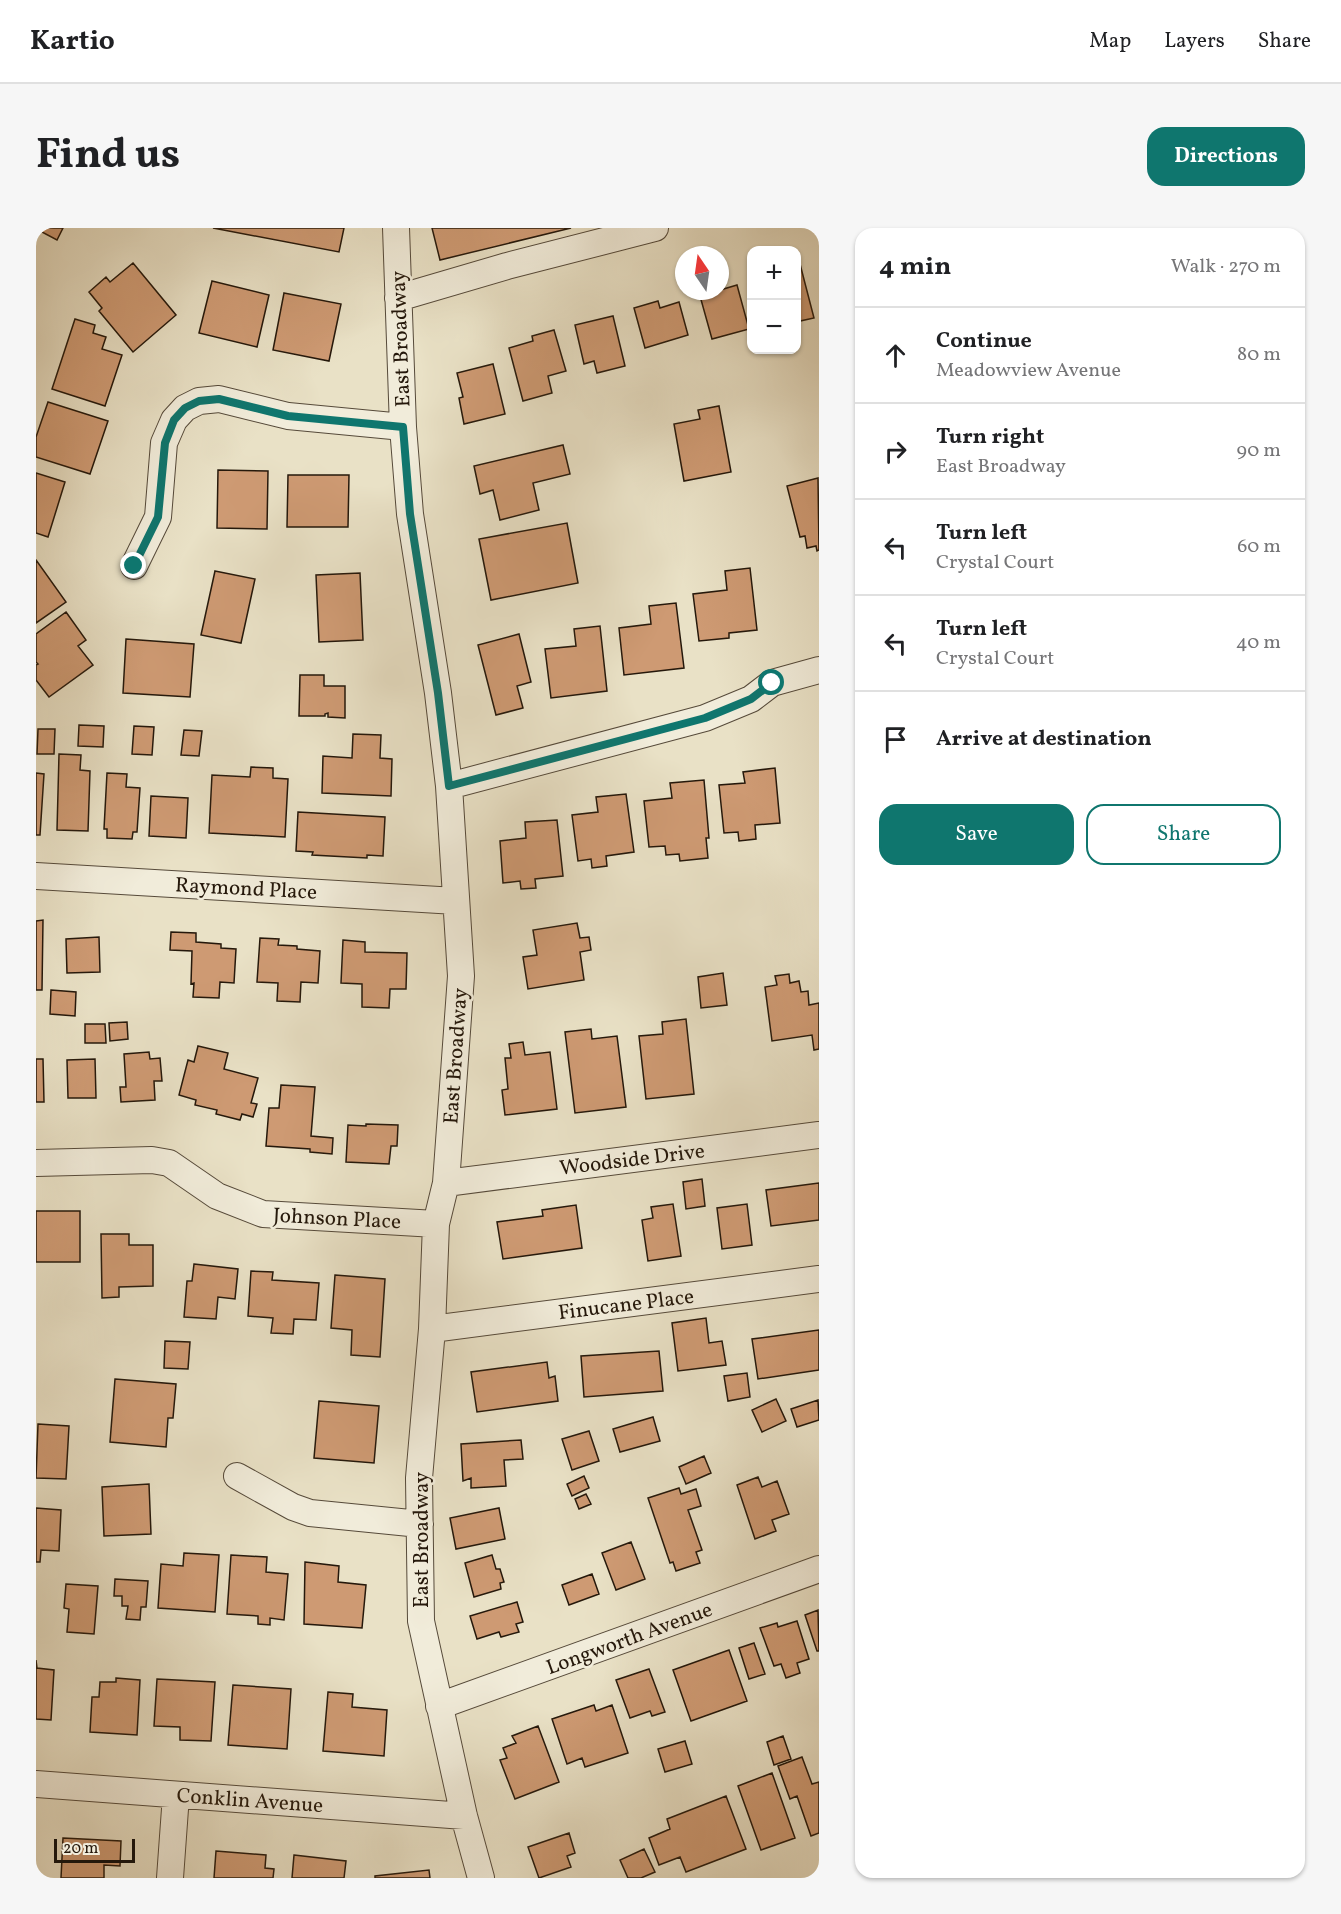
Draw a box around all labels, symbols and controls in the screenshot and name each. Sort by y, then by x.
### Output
text: Kartio [30,22,115,61]
text: Map [1089,27,1131,56]
text: Layers [1164,27,1225,56]
text: Share [1258,27,1311,56]
text: Find us [36,127,180,186]
button: Directions [1147,127,1305,186]
north arrow [675,246,729,300]
map controls [747,246,801,354]
button: + [747,246,801,300]
text: 4 min [879,249,951,285]
text: Walk · 270 m [1171,253,1281,281]
street label: East Broadway [385,270,418,408]
button: − [747,300,801,354]
text: Continue [936,326,1032,357]
icon: ahead [879,339,912,372]
text: 80 m [1237,341,1281,369]
text: Meadowview Avenue [936,357,1121,385]
text: Turn right [936,422,1044,453]
icon: right [879,435,912,468]
text: 90 m [1237,437,1281,465]
text: East Broadway [936,453,1066,481]
text: Turn left [936,518,1027,549]
icon: left [879,531,912,564]
text: 60 m [1237,533,1281,561]
text: Crystal Court [936,549,1054,577]
route end [120,552,146,578]
text: Turn left [936,614,1027,645]
icon: left [879,627,912,660]
text: 40 m [1236,629,1281,657]
text: Crystal Court [936,645,1054,673]
route start [758,669,784,695]
icon: arrive [879,723,912,756]
text: Arrive at destination [936,724,1152,755]
button: Save [879,804,1074,865]
button: Share [1086,804,1281,865]
street label: Raymond Place [174,871,318,908]
street label: East Broadway [437,986,476,1125]
street label: Woodside Drive [558,1137,707,1184]
street label: Johnson Place [272,1202,402,1237]
street label: Finucane Place [557,1283,696,1328]
street label: East Broadway [408,1471,437,1608]
street label: Longworth Avenue [542,1596,717,1683]
street label: Conklin Avenue [176,1782,324,1821]
scale bar [54,1836,135,1864]
text: 20 m [63,1838,98,1860]

